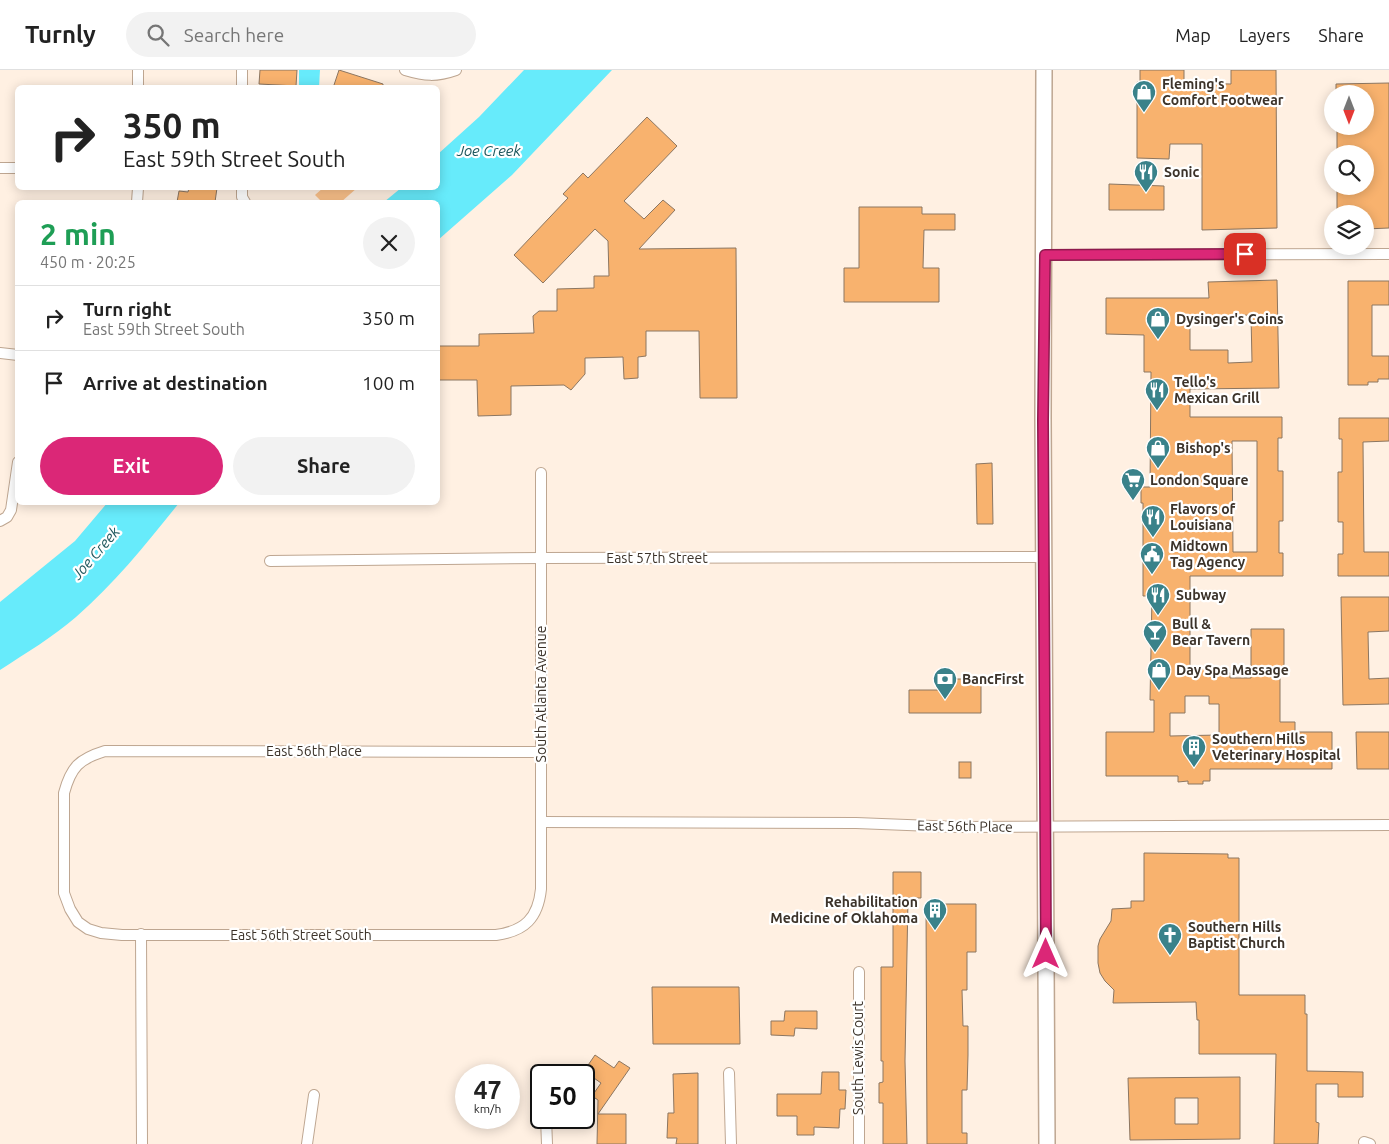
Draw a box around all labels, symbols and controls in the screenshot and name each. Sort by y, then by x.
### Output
search box [126,12,476,57]
text: Turnly [25,21,96,48]
icon: search [144,21,172,49]
text: Search here [184,24,284,46]
text: Map [1175,25,1211,45]
text: Layers [1239,25,1290,45]
text: Share [1318,25,1364,45]
place label: Fleming's Comfort Footwear [1162,76,1284,108]
shop icon: Fleming's Comfort Footwear [1131,79,1157,113]
north arrow [1324,85,1374,135]
map controls [1324,85,1374,255]
icon: right [40,105,105,170]
text: 350 m [123,105,221,145]
water label: Joe Creek [456,142,521,159]
button: search [1324,145,1374,195]
text: East 59th Street South [123,146,346,171]
restaurant icon: Sonic [1133,159,1159,193]
place label: Sonic [1164,164,1199,180]
button: layers [1324,205,1374,255]
text: 2 min [40,217,116,251]
button: close [363,217,415,269]
pin [1224,233,1266,275]
icon: arrive [1231,240,1259,268]
text: 450 m · 20:25 [40,253,136,271]
text: Turn right [83,298,171,320]
icon: right [40,304,68,332]
shop icon: Dysinger's Coins [1145,306,1171,340]
text: 350 m [362,307,415,329]
place label: Dysinger's Coins [1176,311,1284,327]
text: East 59th Street South [83,320,245,338]
icon: arrive [40,369,68,397]
text: Arrive at destination [83,372,268,394]
text: 100 m [362,372,415,394]
place label: Tello's Mexican Grill [1174,374,1260,406]
restaurant icon: Tello's Mexican Grill [1144,377,1170,411]
shop icon: Bishop's [1145,435,1171,469]
button: Exit [40,437,223,495]
button: Share [233,437,415,495]
place label: Bishop's [1176,440,1231,456]
supermarket icon: London Square [1120,467,1146,501]
place label: London Square [1150,472,1248,488]
place label: Flavors of Louisiana [1170,501,1236,533]
restaurant icon: Flavors of Louisiana [1140,504,1166,538]
water label: Joe Creek [68,523,123,583]
place label: Midtown Tag Agency [1170,538,1246,570]
public building icon: Midtown Tag Agency [1139,541,1165,575]
street label: East 57th Street [606,550,708,566]
restaurant icon: Subway [1145,582,1171,616]
place label: Subway [1176,587,1227,603]
place label: Bull & Bear Tavern [1172,616,1250,648]
bar icon: Bull & Bear Tavern [1142,619,1168,653]
street label: South Atlanta Avenue [533,626,549,762]
shop icon: Day Spa Massage [1146,657,1172,691]
place label: Day Spa Massage [1176,662,1289,678]
bank icon: BancFirst [932,666,958,700]
place label: BancFirst [962,671,1024,687]
place label: Southern Hills Veterinary Hospital [1212,731,1341,763]
building icon: Southern Hills Veterinary Hospital [1181,734,1207,768]
street label: East 56th Place [266,743,362,759]
street label: East 56th Place [917,817,1013,835]
place label: Rehabilitation Medicine of Oklahoma [770,894,918,926]
building icon: Rehabilitation Medicine of Oklahoma [922,897,948,931]
place label: Southern Hills Baptist Church [1188,919,1285,951]
church icon: Southern Hills Baptist Church [1157,922,1183,956]
street label: East 56th Street South [230,927,372,943]
position arrow [1019,927,1071,979]
street label: South Lewis Court [850,1000,866,1115]
speed limit sign: 50 [530,1064,595,1129]
text: 47 [473,1076,502,1104]
text: km/h [474,1102,501,1115]

